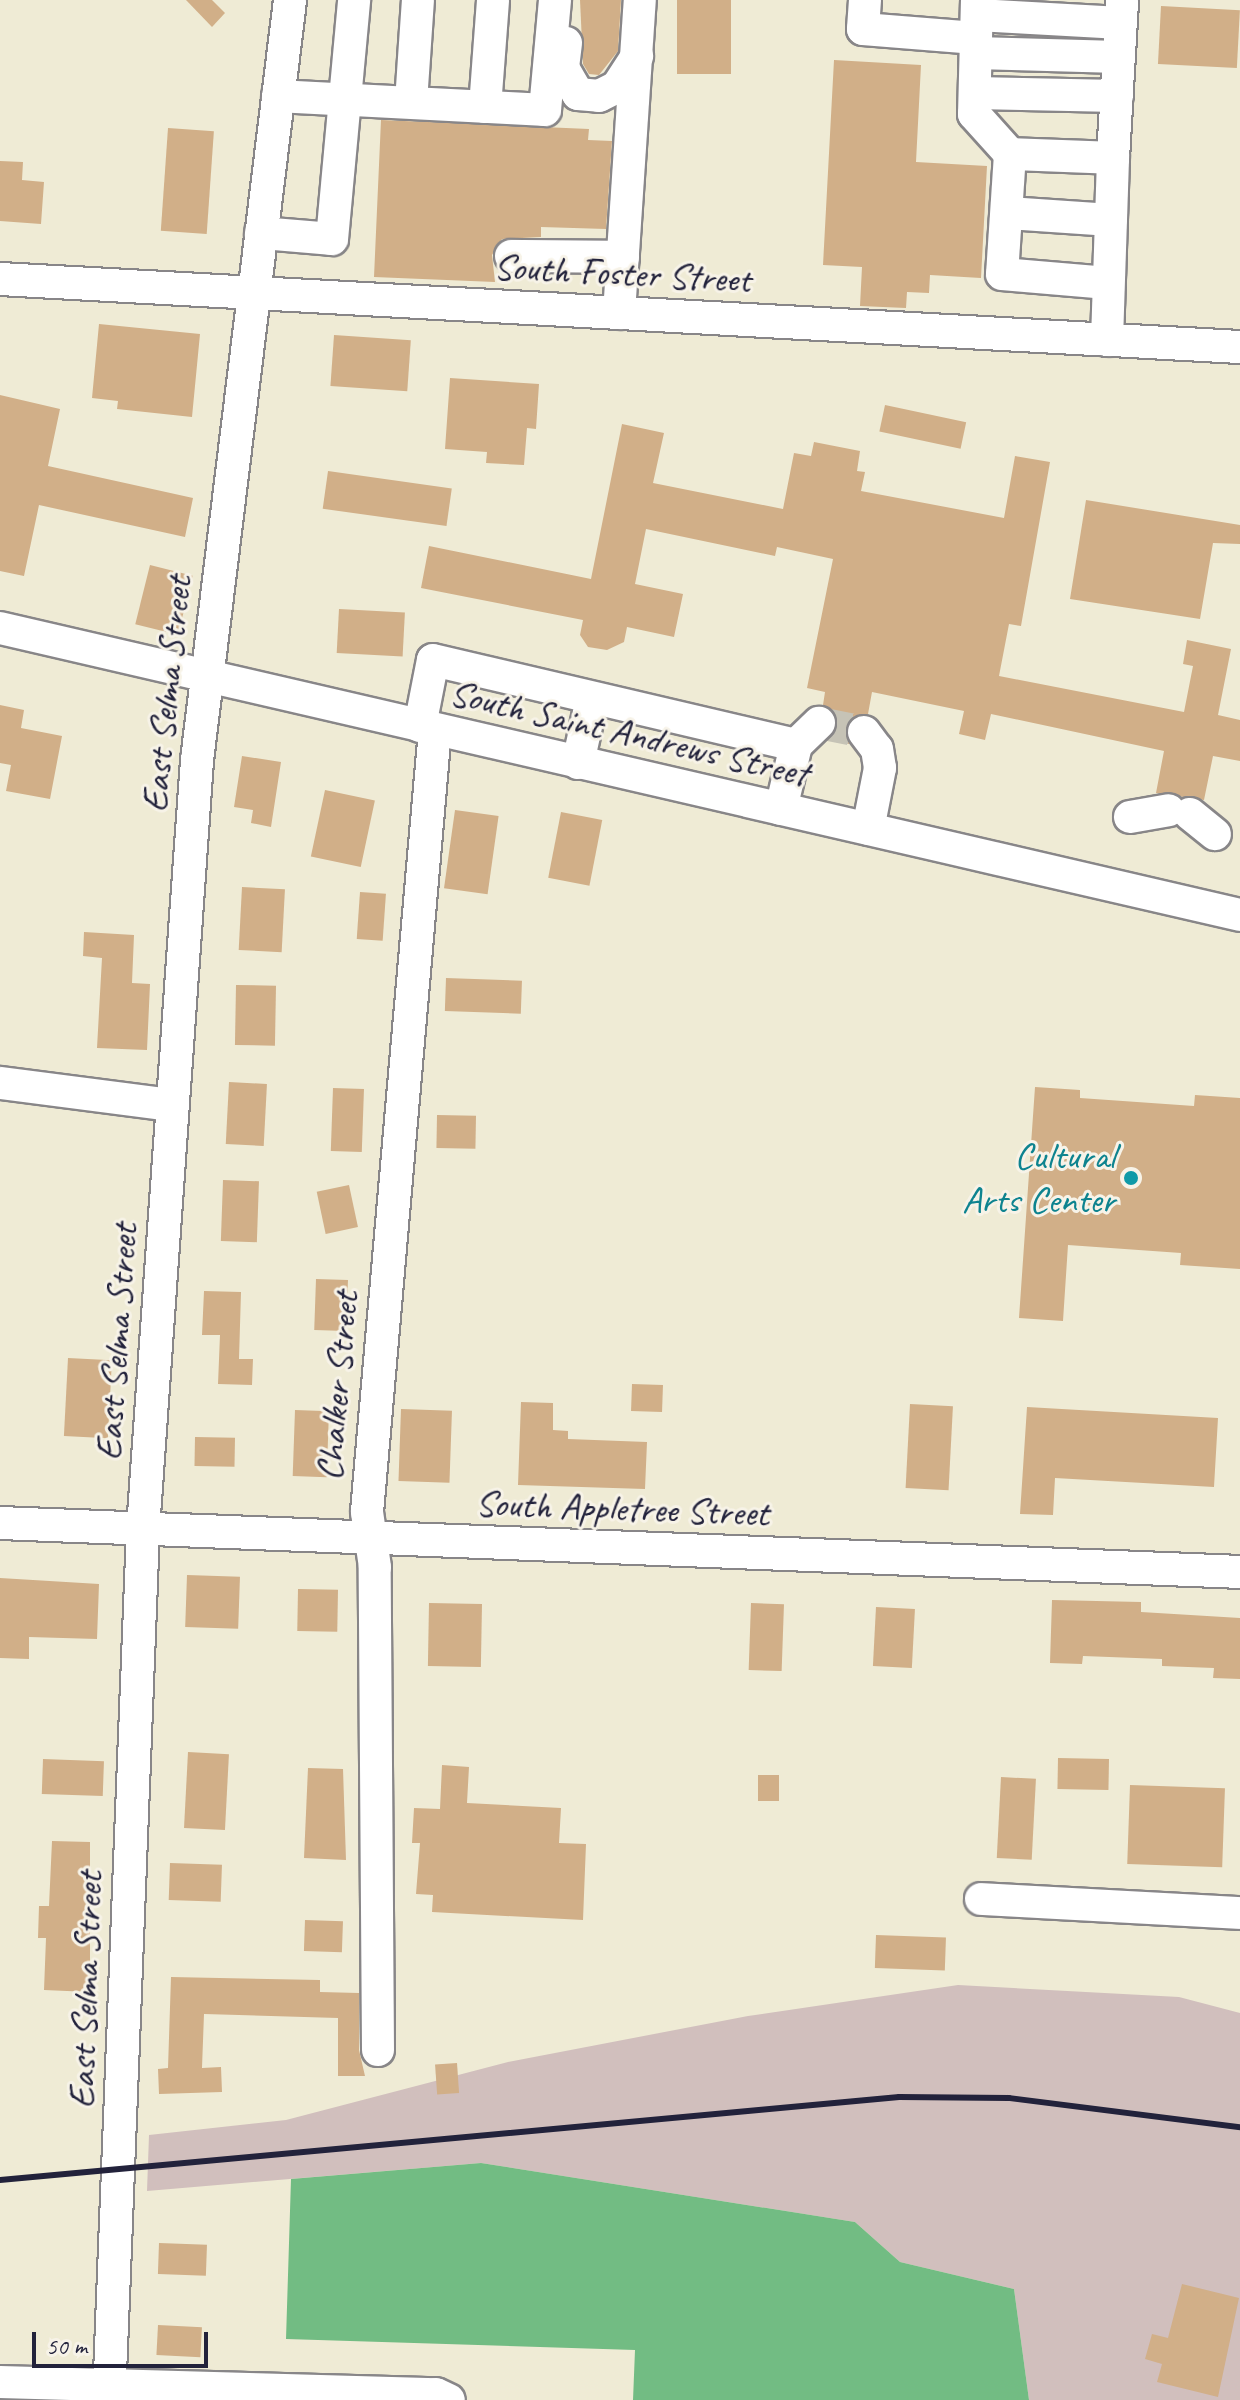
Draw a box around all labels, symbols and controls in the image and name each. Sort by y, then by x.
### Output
street label: South Foster Street [492,243,752,303]
street label: East Selma Street [131,573,201,815]
street label: South Saint Andrews Street [445,670,813,796]
place label: Cultural Arts Center [962,1133,1115,1222]
marker: Cultural Arts Center [1122,1169,1140,1187]
street label: East Selma Street [85,1221,147,1463]
street label: Chalker Street [306,1289,368,1483]
street label: South Appletree Street [474,1480,770,1536]
street label: East Selma Street [58,1870,112,2110]
scale bar [36,2316,212,2366]
text: 50 m [46,2331,87,2361]

